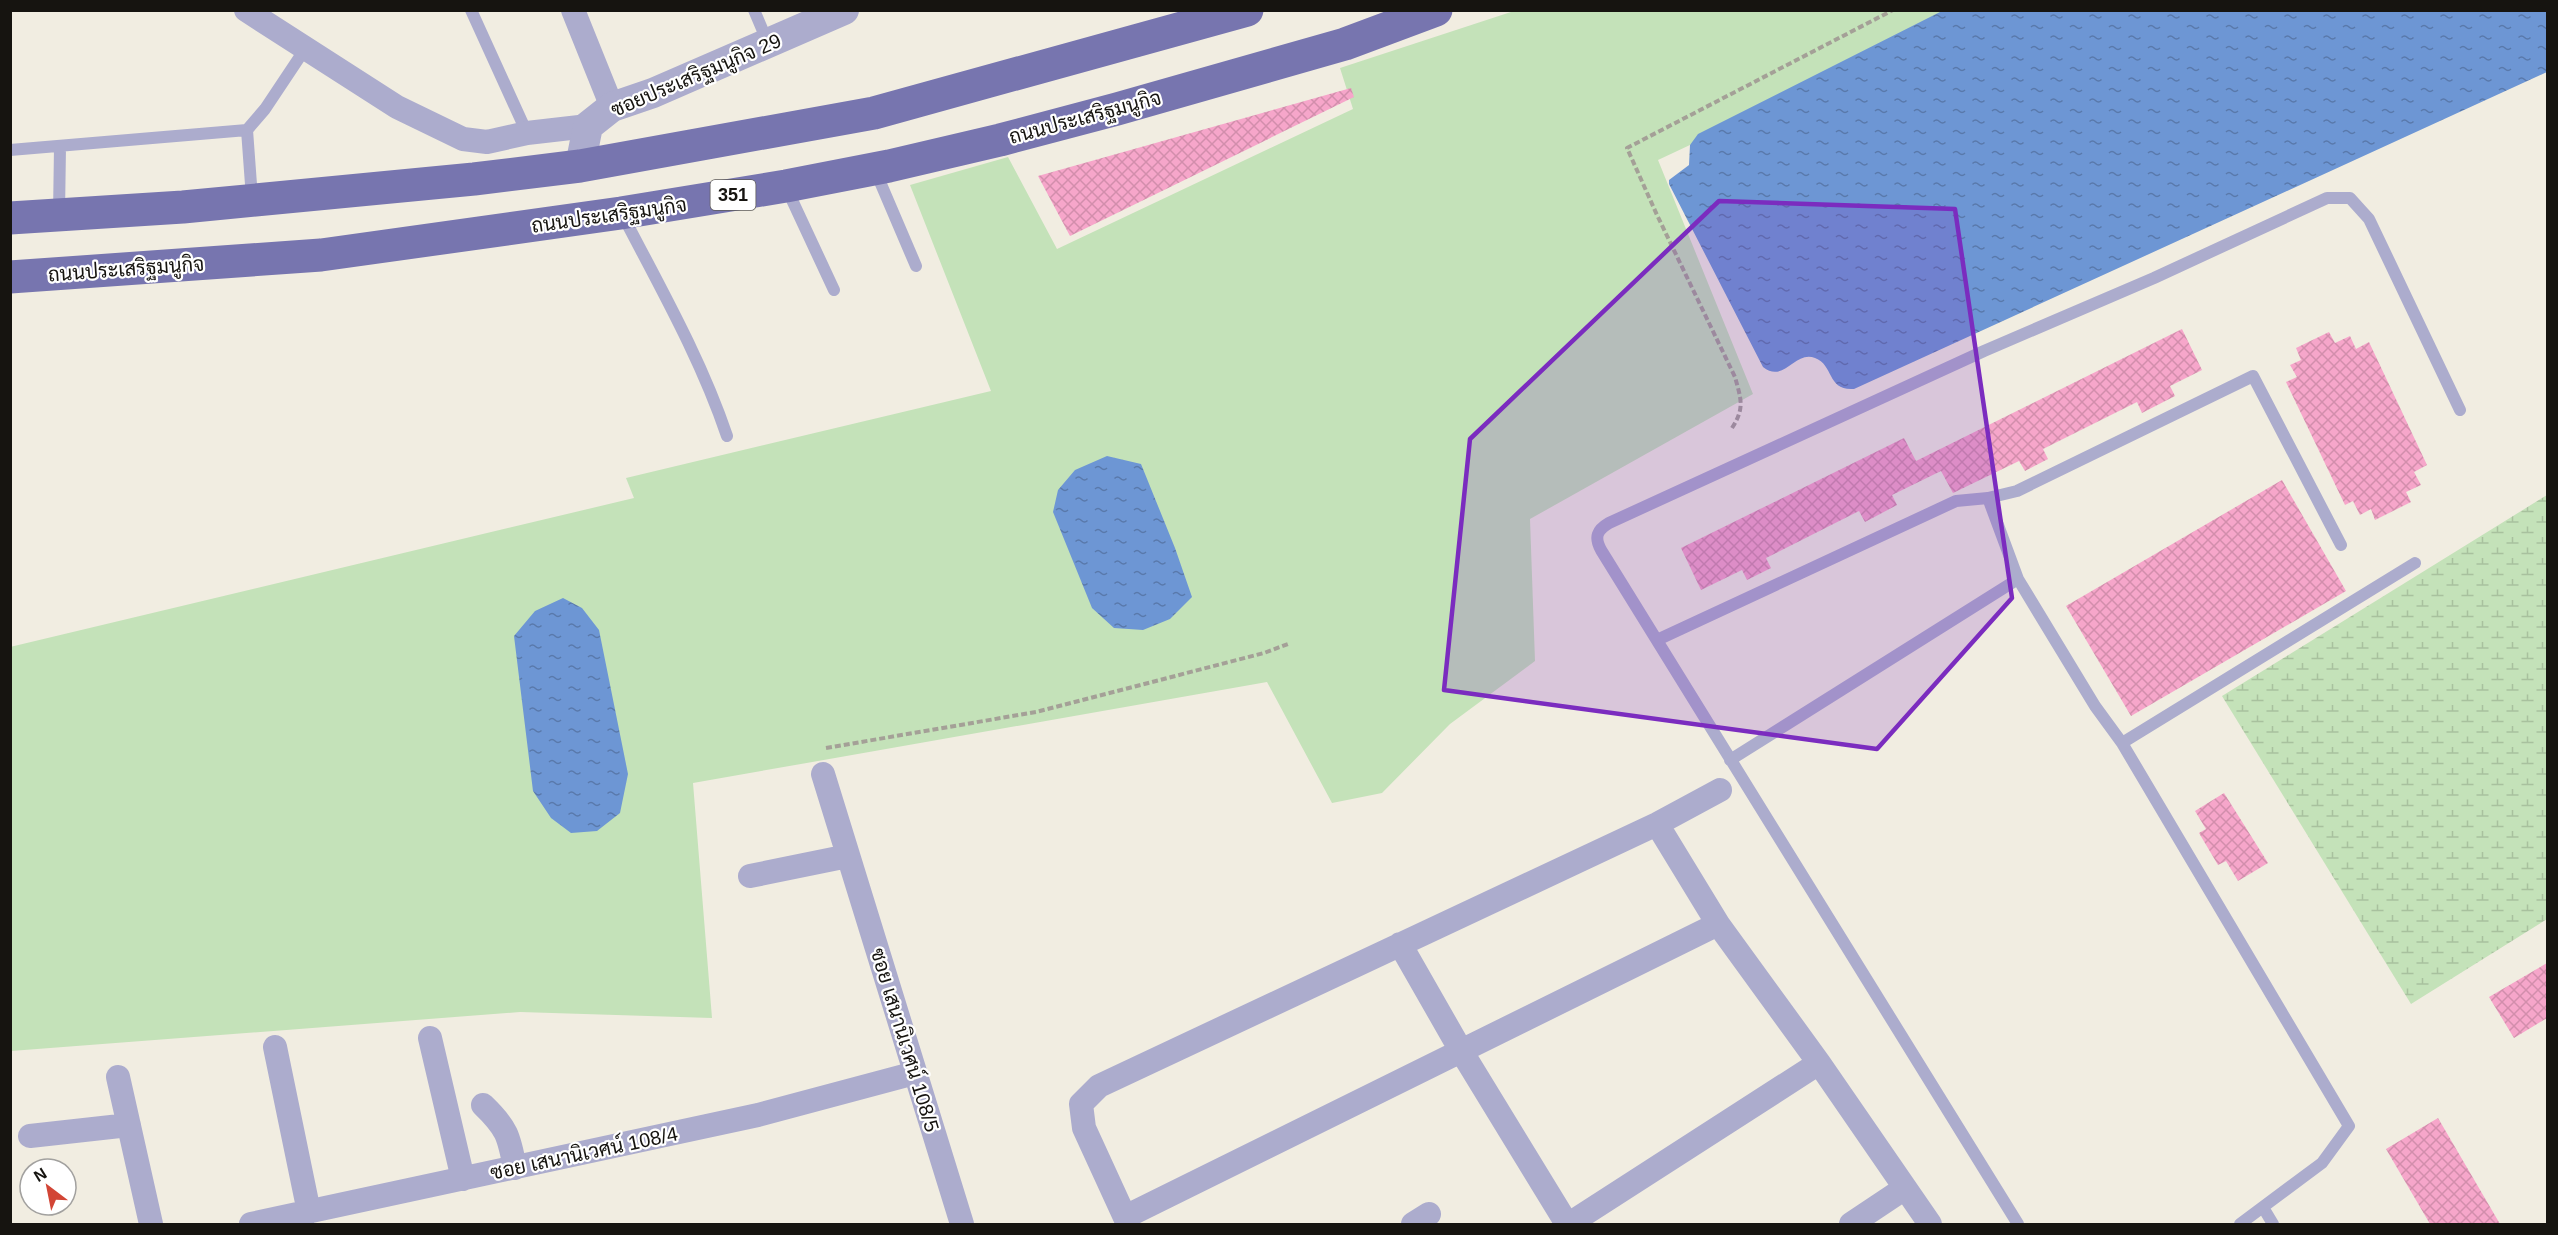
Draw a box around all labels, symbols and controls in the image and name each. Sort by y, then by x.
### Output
street label: ซอยประเสริฐมนูกิจ 29 [607,28,786,124]
street label: ถนนประเสริฐมนูกิจ [1006,85,1164,152]
road number: 351 [710,180,756,210]
street label: ถนนประเสริฐมนูกิจ [530,192,689,241]
street label: ถนนประเสริฐมนูกิจ [47,252,205,289]
street label: ซอย เสนานิเวศน์ 108/5 [867,945,946,1134]
street label: ซอย เสนานิเวศน์ 108/4 [488,1119,680,1184]
north arrow [18,1157,78,1217]
text: N [31,1164,50,1185]

